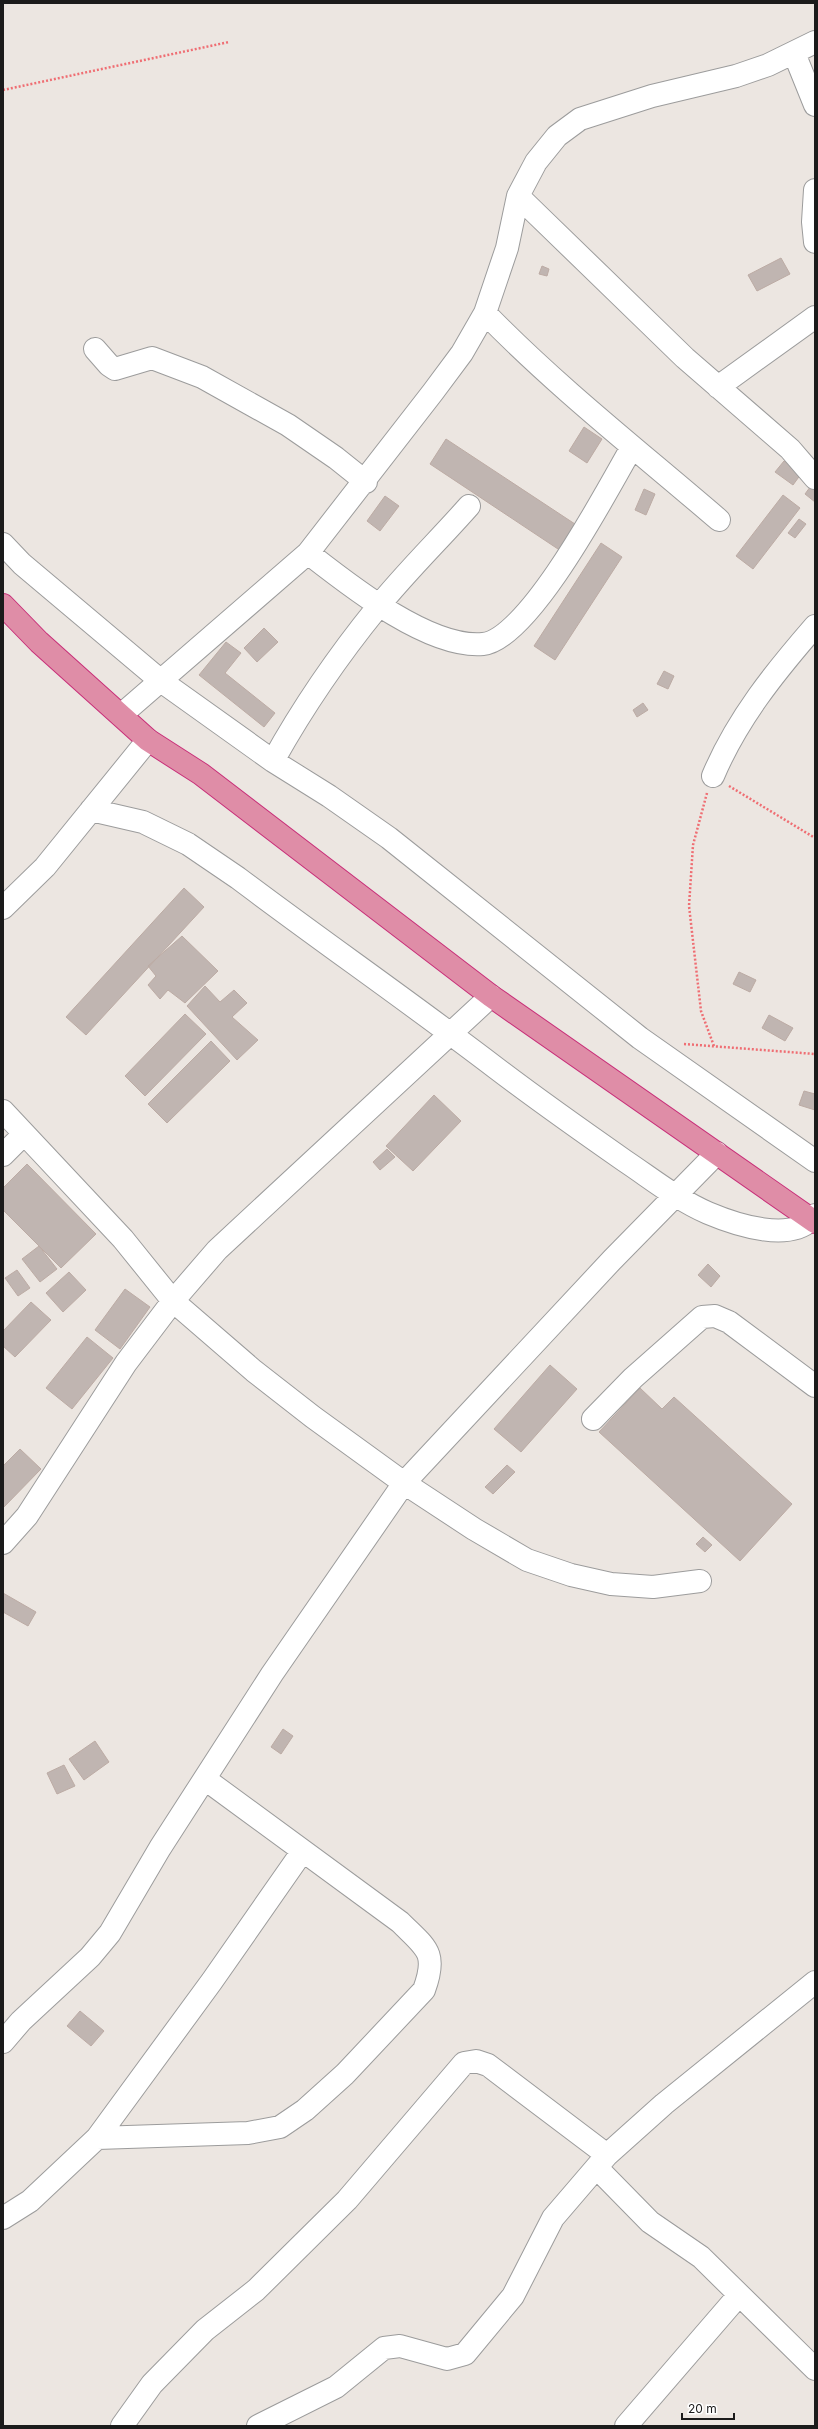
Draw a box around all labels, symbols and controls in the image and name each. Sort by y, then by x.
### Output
scale bar [682,2395,734,2421]
text: 20 m [688,2401,717,2416]

